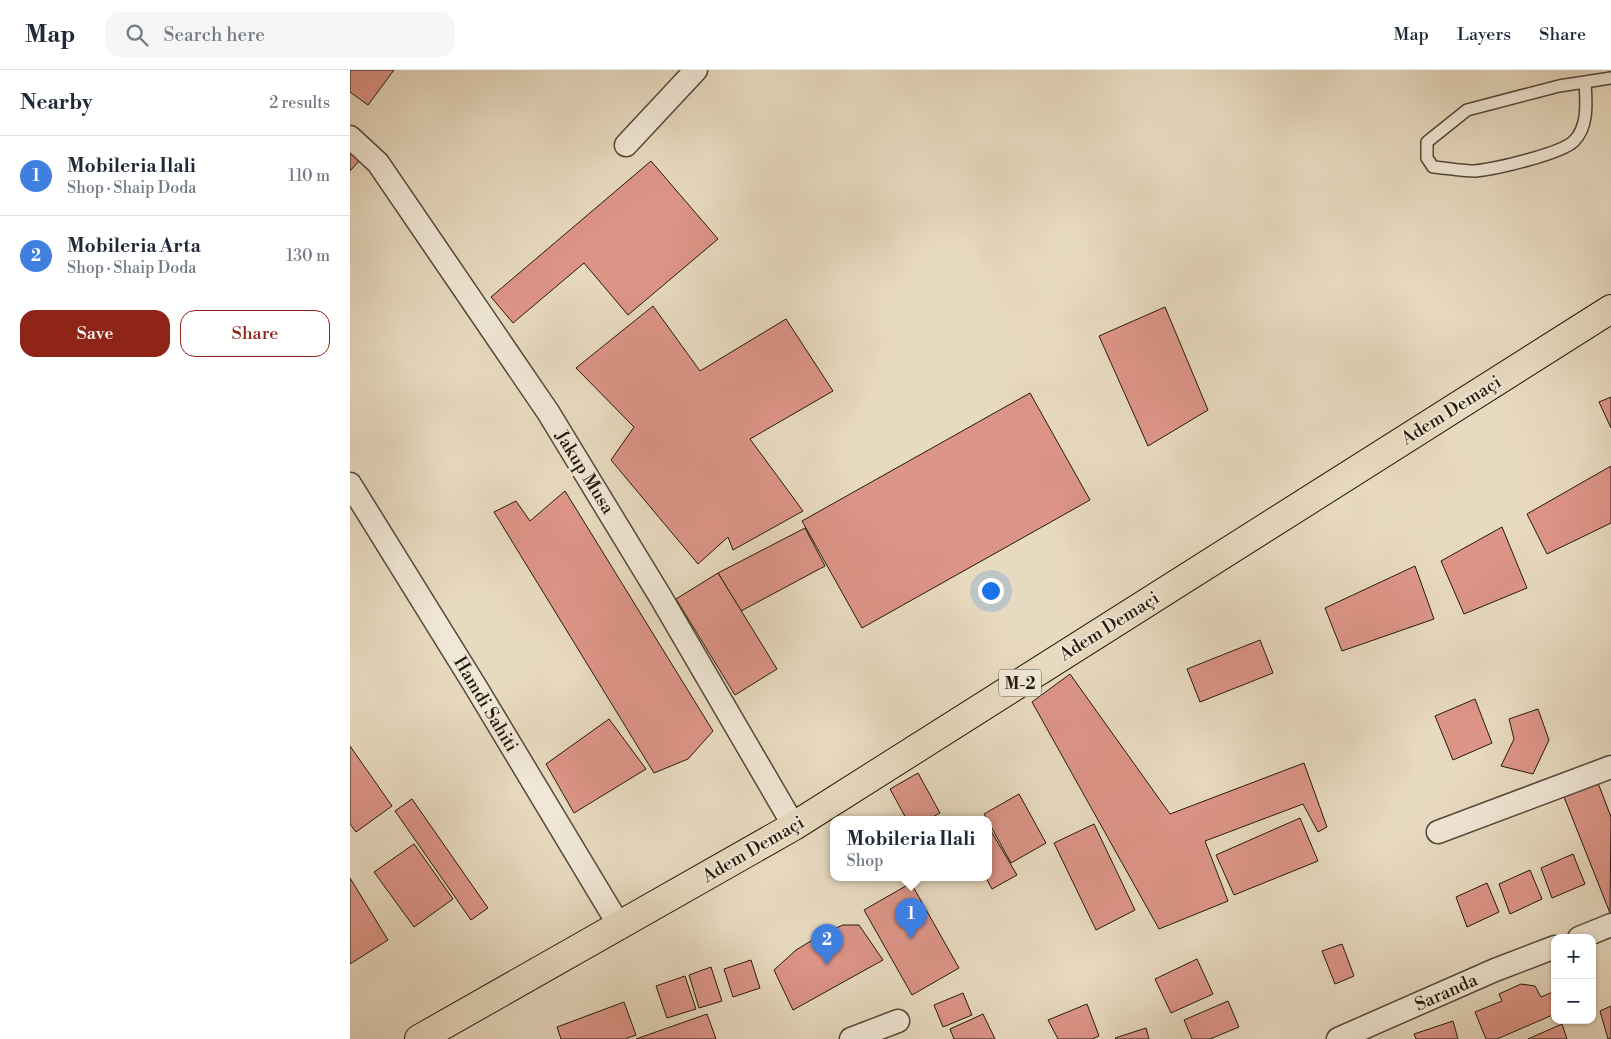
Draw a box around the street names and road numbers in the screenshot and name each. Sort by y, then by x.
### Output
street label: Adem Demaçi [1396,370,1506,451]
street label: Jakup Musa [549,425,620,519]
street label: Adem Demaçi [1054,586,1164,667]
street label: Hamdi Sahiti [448,652,523,756]
road number: M-2 [999,670,1041,696]
street label: Adem Demaçi [697,811,808,888]
street label: Saranda [1411,968,1482,1016]

